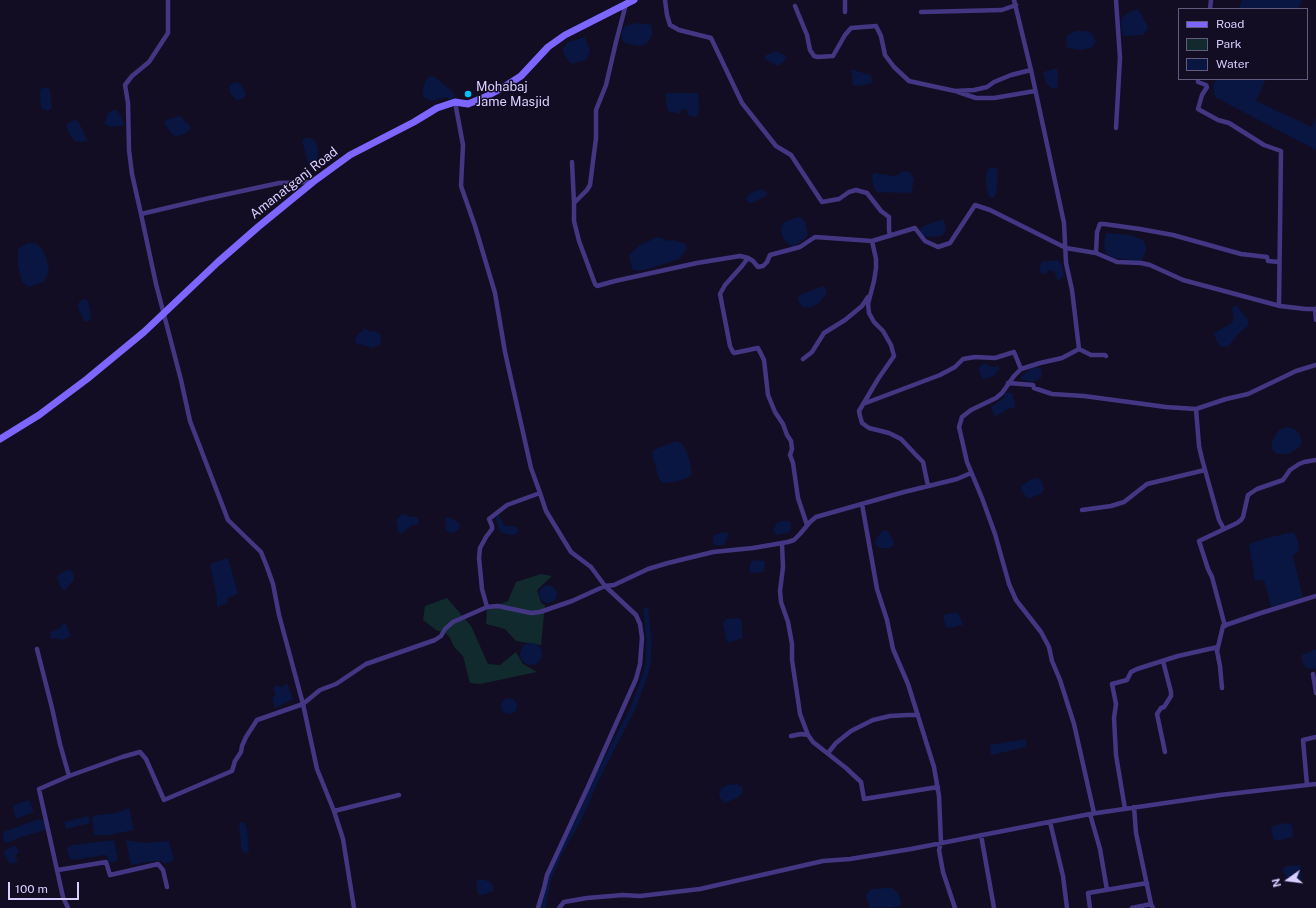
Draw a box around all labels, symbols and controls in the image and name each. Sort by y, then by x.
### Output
legend [1178,8,1308,80]
text: Road [1216,17,1244,31]
text: Park [1216,37,1242,51]
text: Water [1216,57,1249,71]
place label: Mohabaj Jame Masjid [476,79,550,110]
marker: Mohabaj Jame Masjid [463,89,473,99]
street label: Amanatganj Road [247,144,341,222]
north arrow [1268,860,1308,900]
scale bar [10,874,81,900]
text: N [1269,877,1283,889]
text: 100 m [15,882,48,896]

